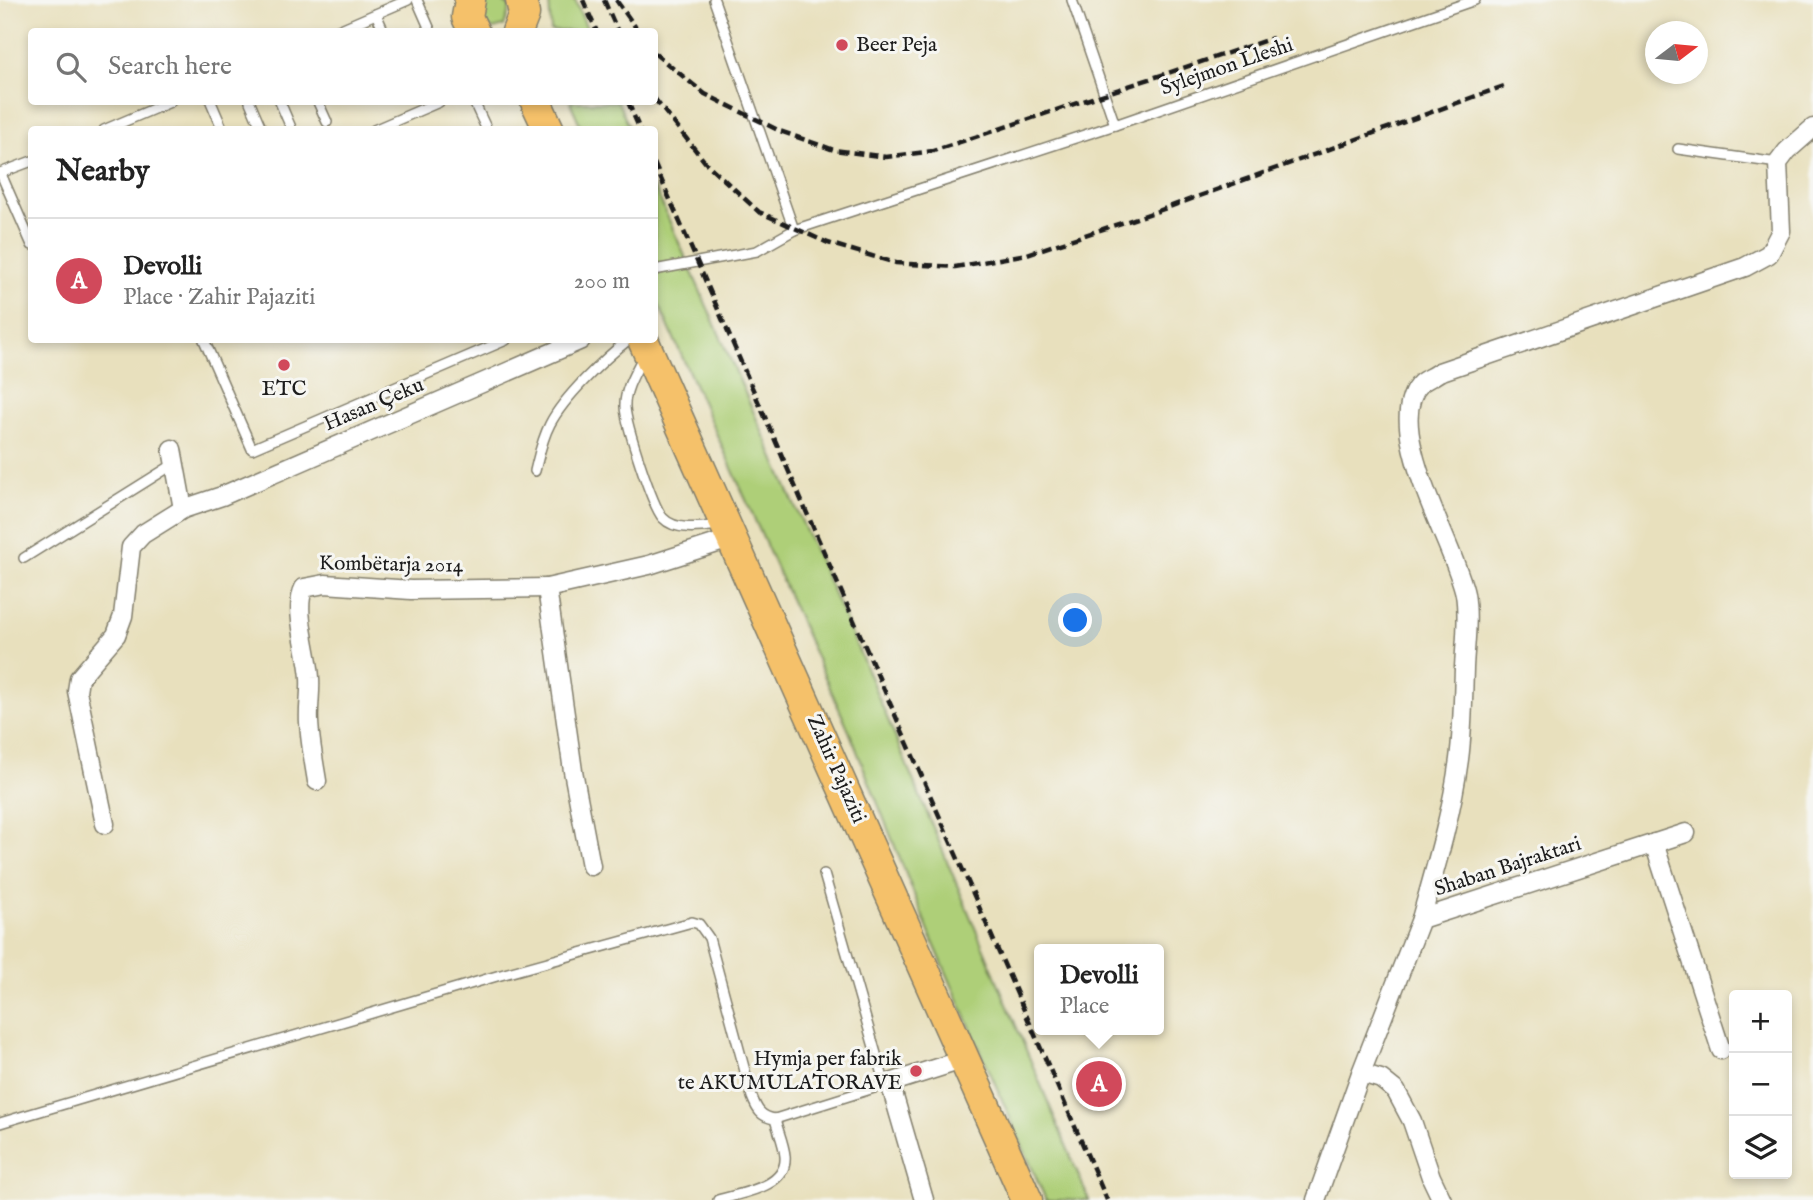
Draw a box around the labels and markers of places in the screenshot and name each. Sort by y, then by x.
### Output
place label: Beer Peja [856,32,938,59]
marker: Beer Peja [834,37,850,53]
marker: ETC [276,357,292,373]
place label: ETC [262,376,306,403]
place label: Hymja per fabrik te AKUMULATORAVE [678,1046,903,1097]
pin: A [1076,1058,1122,1110]
marker: Hymja per fabrik te AKUMULATORAVE [908,1063,924,1079]

